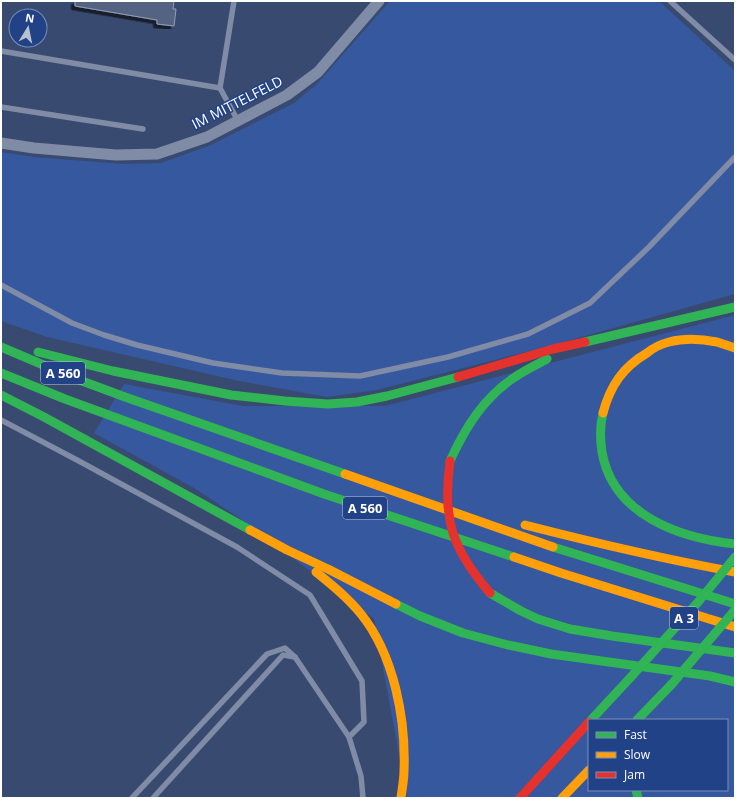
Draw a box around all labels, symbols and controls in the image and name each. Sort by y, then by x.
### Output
north arrow [8,8,48,48]
text: N [24,9,36,26]
street label: IM MITTELFELD [188,71,286,133]
road number: A 560 [41,362,85,384]
road number: A 560 [343,497,387,519]
road number: A 3 [670,607,698,629]
legend [588,719,728,791]
text: Fast [624,726,647,743]
text: Slow [624,746,651,763]
text: Jam [623,766,645,783]

